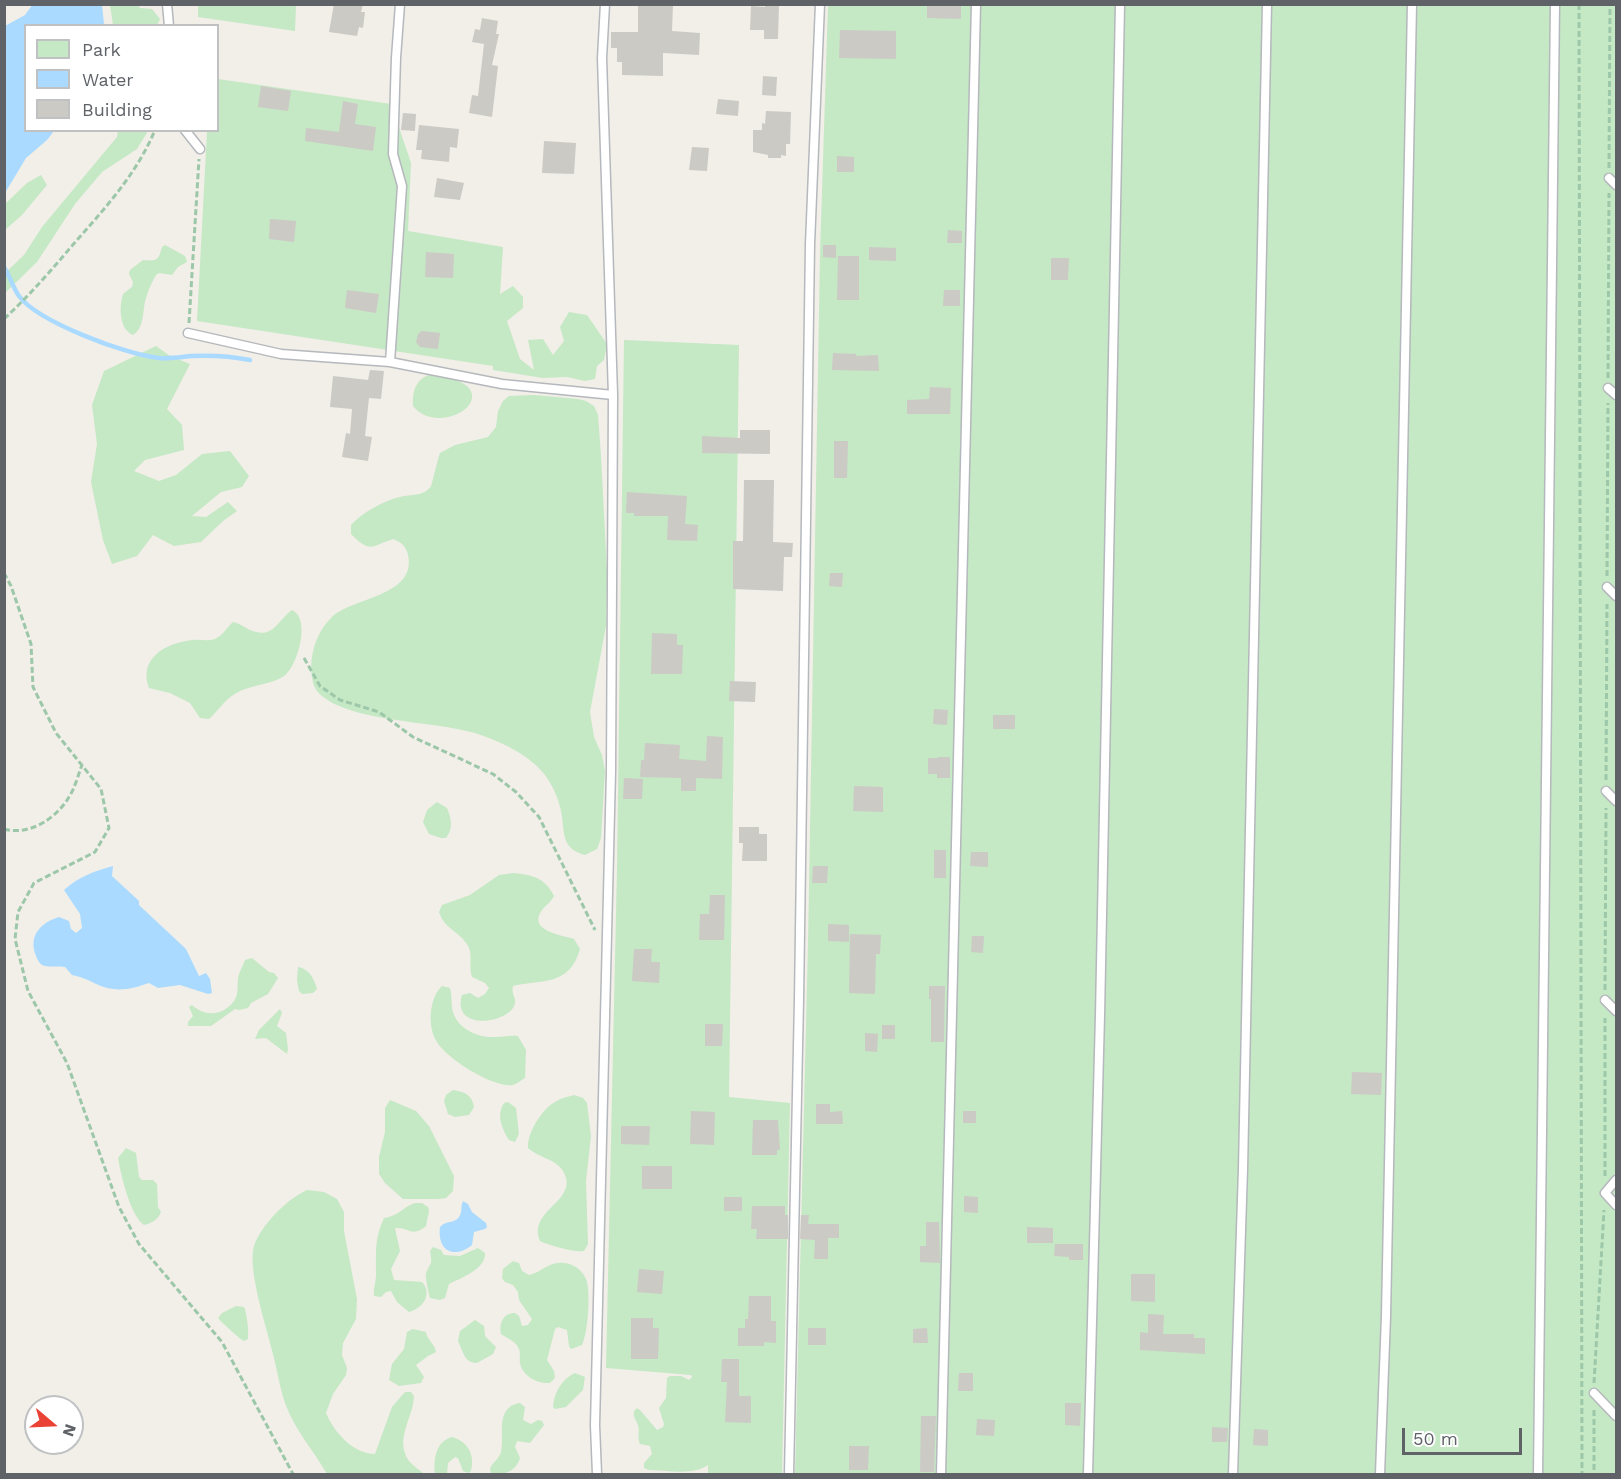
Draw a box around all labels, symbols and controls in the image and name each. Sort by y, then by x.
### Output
legend [24,24,219,132]
text: Park [82,39,121,60]
text: Water [82,69,134,90]
text: Building [82,99,152,120]
north arrow [24,1395,84,1455]
scale bar [1405,1416,1525,1454]
text: N [59,1422,81,1439]
text: 50 m [1413,1428,1458,1449]

